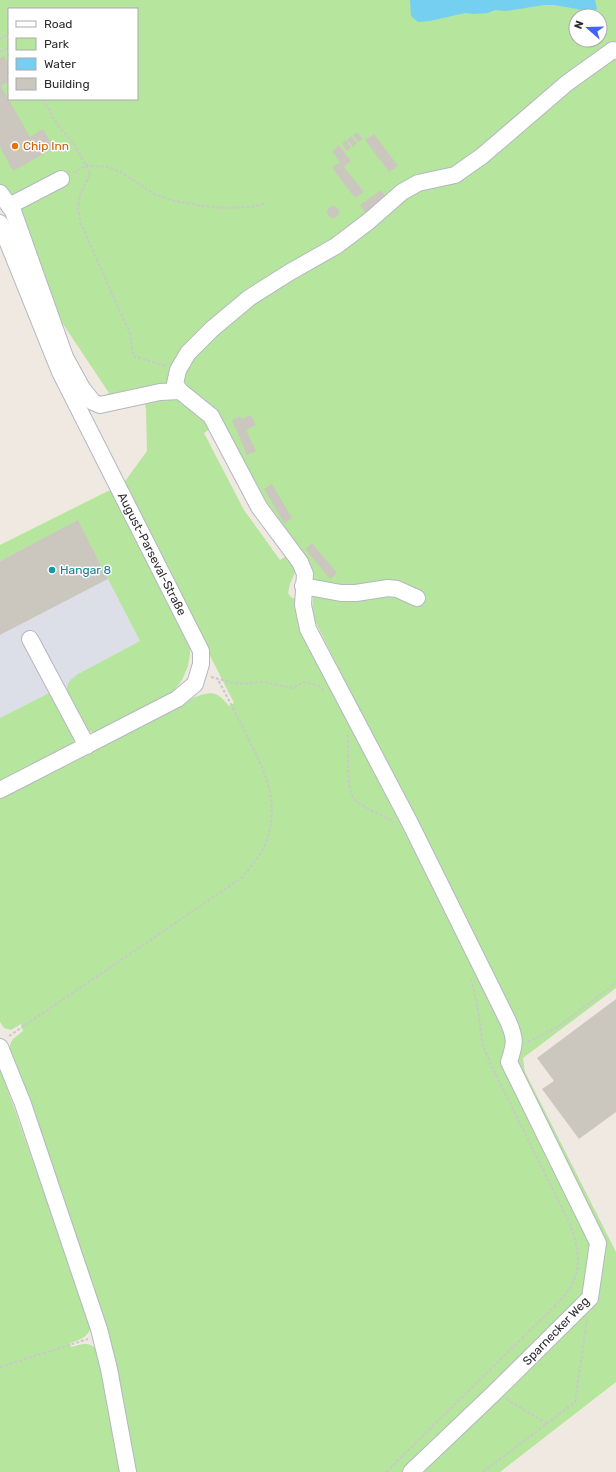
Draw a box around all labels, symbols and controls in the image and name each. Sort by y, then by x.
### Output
legend [8,8,138,100]
north arrow [568,8,608,48]
text: Road [44,17,72,31]
text: N [572,19,587,31]
text: Park [44,37,70,51]
text: Water [44,57,76,71]
text: Building [44,77,90,91]
place label: Chip Inn [23,139,69,153]
marker: Chip Inn [10,141,20,151]
street label: August-Parseval-Straße [115,490,189,618]
place label: Hangar 8 [60,563,111,577]
marker: Hangar 8 [47,565,57,575]
street label: Sparnecker Weg [520,1294,592,1368]

